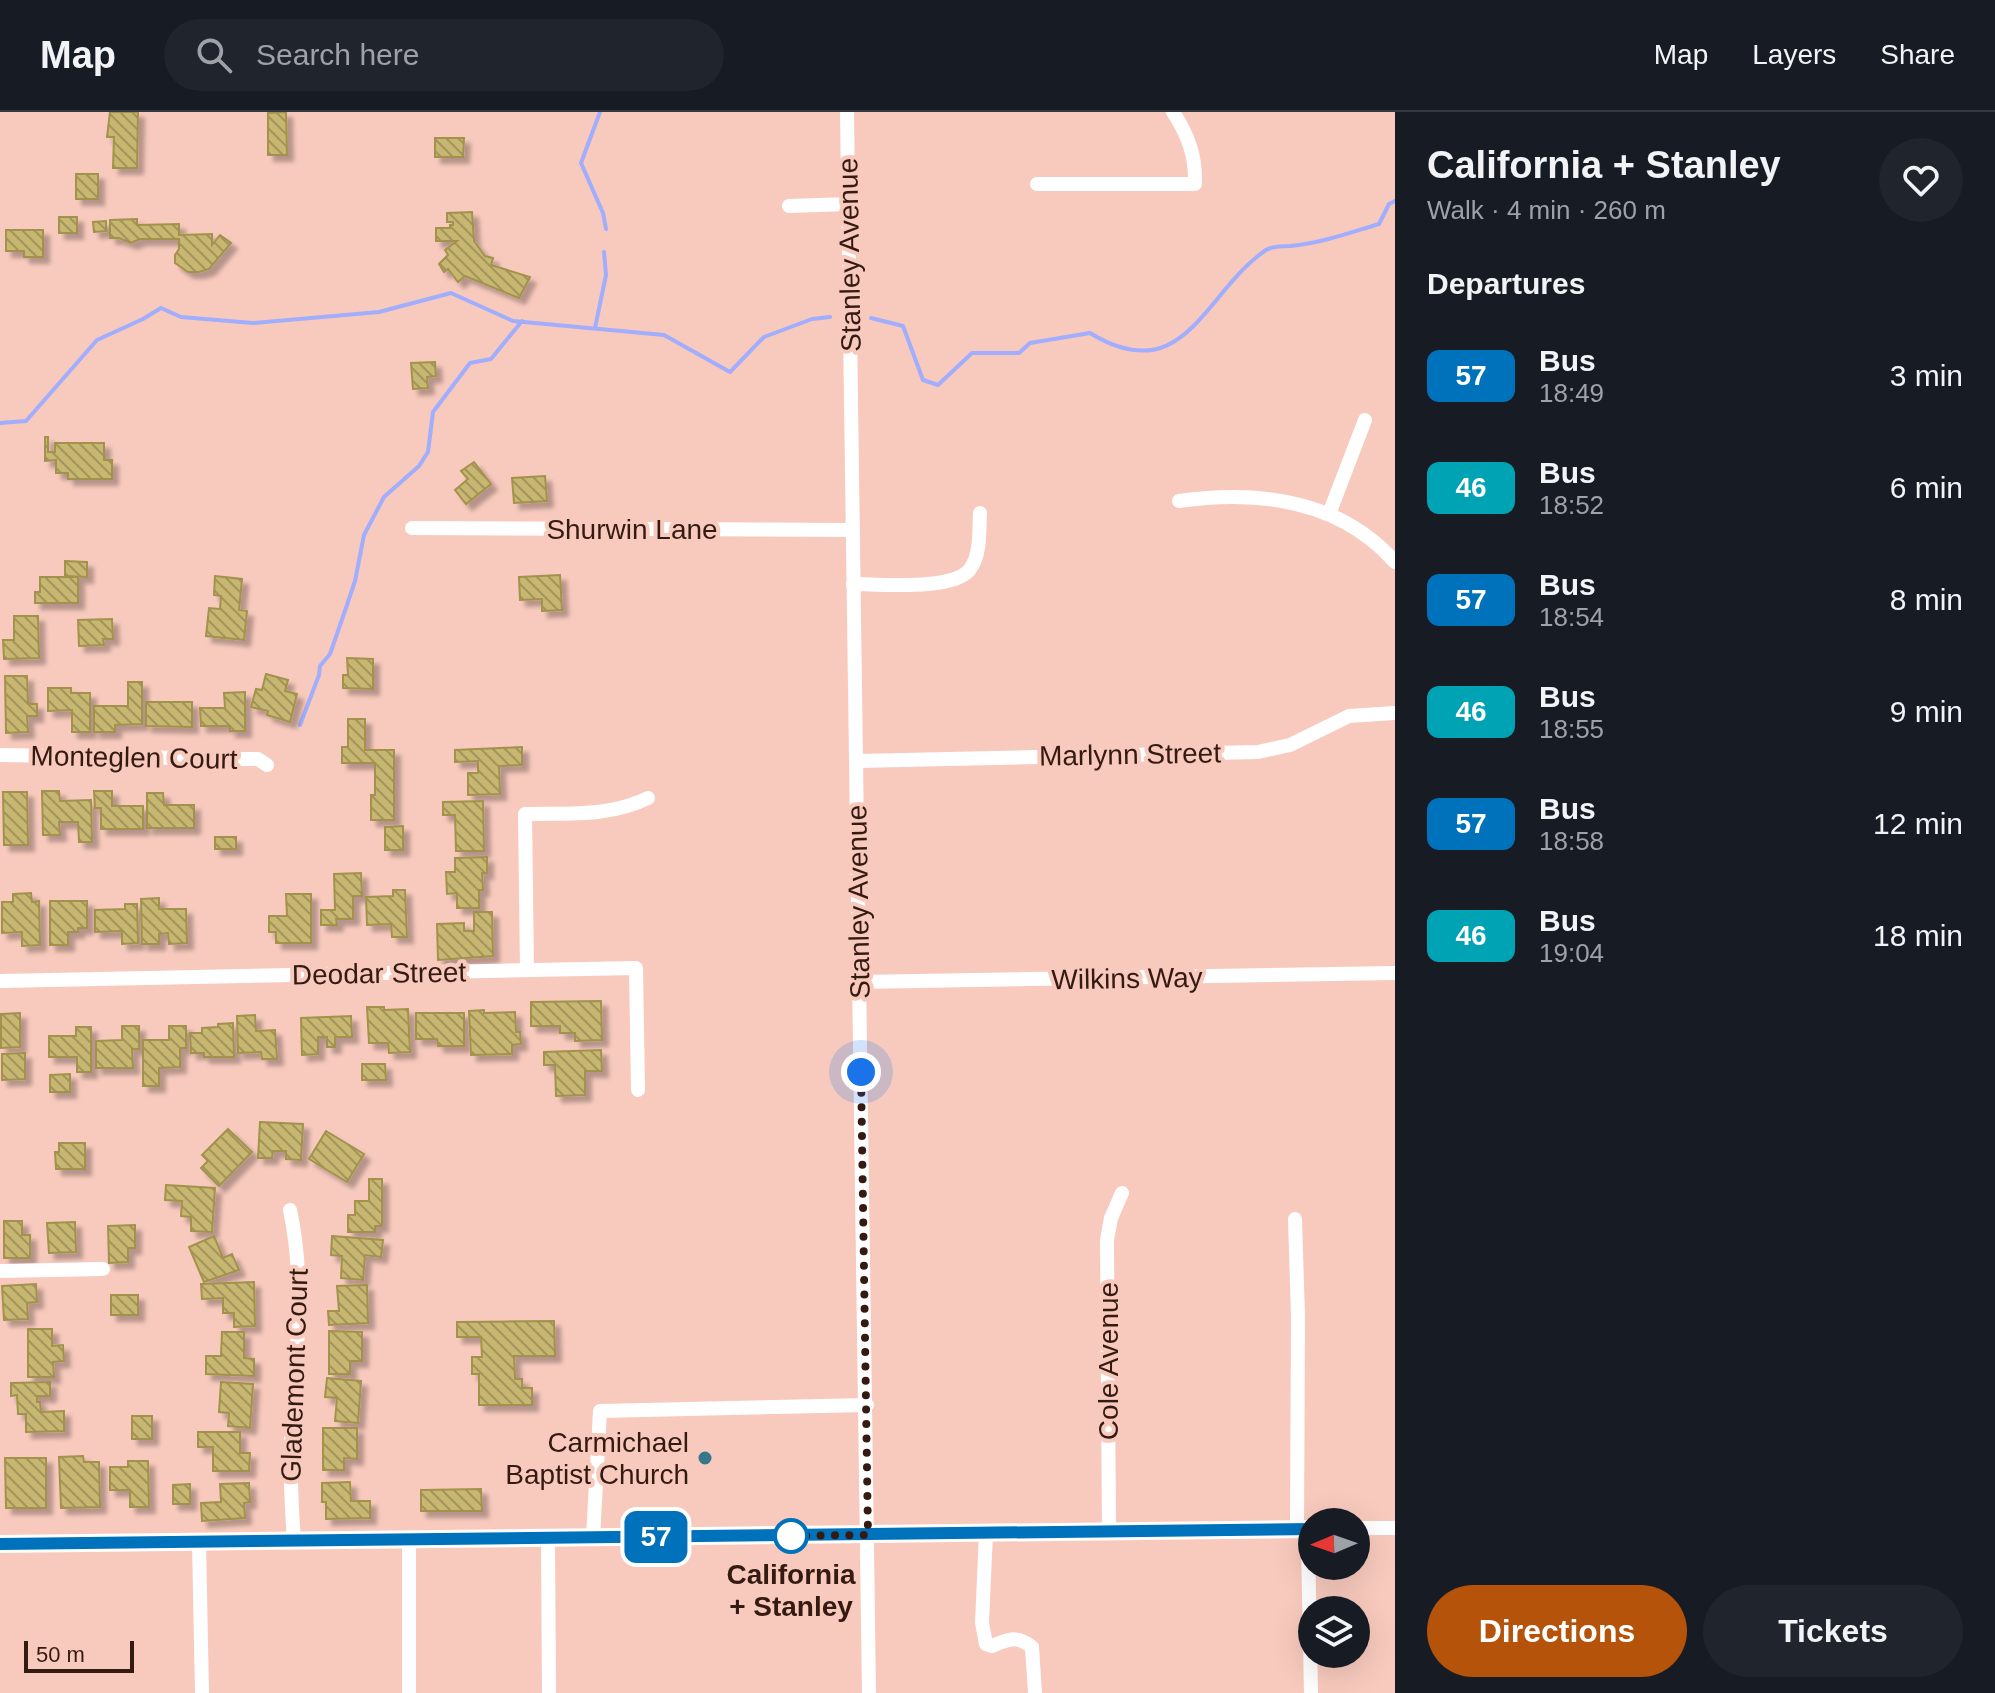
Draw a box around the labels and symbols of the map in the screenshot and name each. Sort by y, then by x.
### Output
street label: Stanley Avenue [832,158,867,352]
street label: Shurwin Lane [546,514,718,545]
street label: Marlynn Street [1039,737,1222,772]
street label: Monteglen Court [30,740,238,775]
street label: Stanley Avenue [841,805,876,999]
street label: Deodar Street [292,956,467,991]
street label: Wilkins Way [1051,962,1203,995]
your location [841,1052,881,1092]
street label: Glademont Court [275,1268,314,1482]
street label: Cole Avenue [1093,1282,1124,1440]
place label: Carmichael Baptist Church [505,1427,689,1490]
marker: Carmichael Baptist Church [696,1449,714,1467]
north arrow [1298,1508,1370,1580]
line badge: 57 [620,1511,692,1563]
marker: California + Stanley [774,1519,808,1553]
place label: California + Stanley [726,1559,856,1622]
scale bar [24,1637,134,1673]

